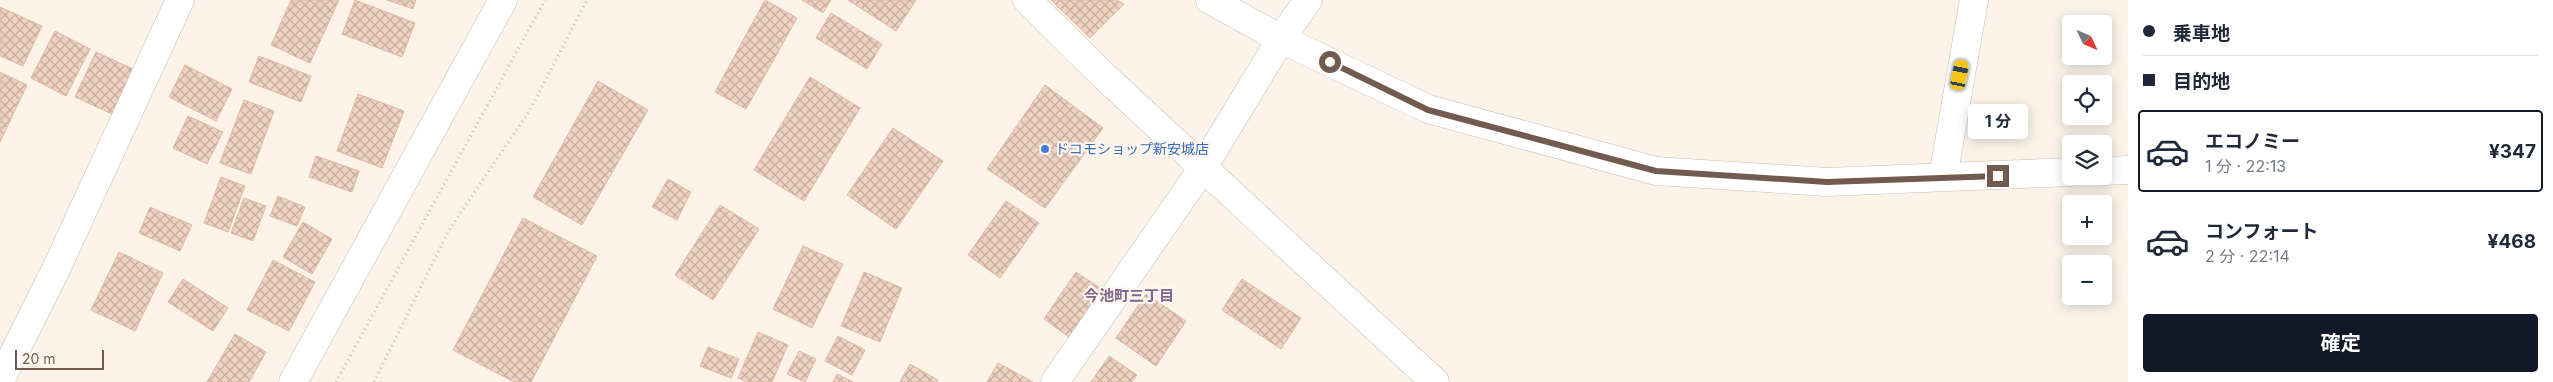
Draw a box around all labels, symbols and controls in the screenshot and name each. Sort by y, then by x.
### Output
north arrow [2062,15,2112,65]
map controls [2062,15,2112,305]
text: 乗車地 [2173,22,2230,45]
route start [1319,51,1341,73]
car [1949,59,1970,91]
text: 目的地 [2173,70,2230,93]
button: locate [2062,75,2112,125]
callout: 1 分 [1968,104,2028,138]
text: 1 分 [1985,111,2011,131]
icon: car [2145,129,2190,174]
text: エコノミー [2205,130,2300,153]
button: layers [2062,135,2112,185]
place label: ドコモショップ新安城店 [1055,140,1209,157]
text: ¥347 [2489,140,2536,163]
marker: ドコモショップ新安城店 [1039,143,1051,155]
text: 1 分 · 22:13 [2205,156,2286,176]
route end [1987,165,2009,187]
button: + [2062,195,2112,245]
icon: car [2145,219,2190,264]
text: コンフォート [2205,220,2318,243]
text: ¥468 [2488,230,2536,253]
text: 2 分 · 22:14 [2205,246,2290,266]
button: − [2062,255,2112,305]
district label: 今池町三丁目 [1084,286,1174,305]
button: 確定 [2143,314,2538,372]
scale bar [15,347,104,370]
text: 20 m [22,350,56,367]

